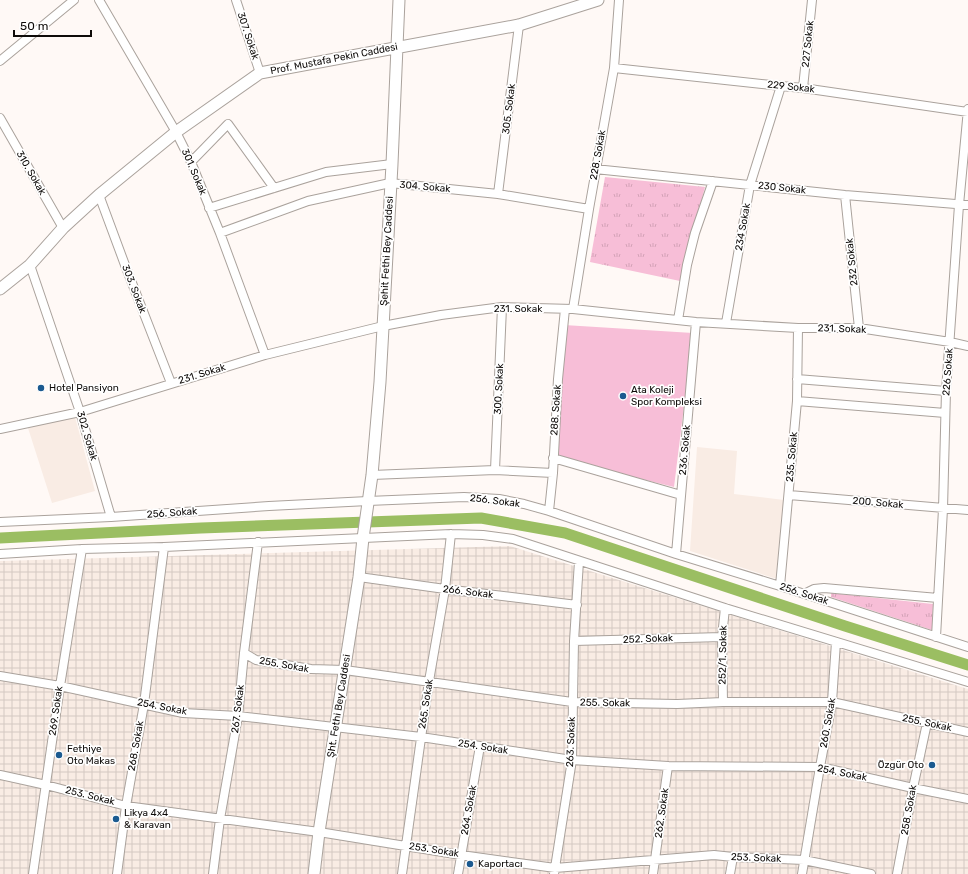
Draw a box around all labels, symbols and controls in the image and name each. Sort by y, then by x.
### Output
street label: 307. Sokak [235,11,262,62]
scale bar [14,12,91,38]
text: 50 m [20,19,48,33]
street label: 227 Sokak [800,19,817,68]
street label: Prof. Mustafa Pekin Caddesi [269,41,399,77]
street label: 229 Sokak [767,79,816,96]
street label: 305. Sokak [500,82,518,135]
street label: 228. Sokak [588,128,608,181]
street label: 301. Sokak [179,147,209,198]
street label: 310. Sokak [14,149,49,198]
street label: 304. Sokak [399,179,452,195]
street label: 230 Sokak [757,180,808,197]
street label: Şehit Fethi Bey Caddesi [378,196,396,306]
street label: 234 Sokak [733,201,753,252]
street label: 232 Sokak [843,237,860,286]
street label: 303. Sokak [119,263,149,316]
street label: 231. Sokak [494,303,543,315]
street label: 231. Sokak [817,322,867,336]
street label: 226 Sokak [940,347,956,396]
street label: 231. Sokak [177,361,228,387]
street label: 300. Sokak [492,362,506,415]
place label: Hotel Pansiyon [49,382,119,394]
marker: Hotel Pansiyon [36,383,46,393]
street label: 288. Sokak [548,383,564,436]
place label: Ata Koleji Spor Kompleksi [631,384,702,408]
marker: Ata Koleji Spor Kompleksi [618,391,628,401]
street label: 302. Sokak [74,410,100,463]
street label: 236. Sokak [677,423,693,476]
street label: 235. Sokak [784,431,800,483]
street label: 256. Sokak [469,492,522,510]
street label: 200. Sokak [852,495,905,511]
street label: 256. Sokak [146,505,198,521]
street label: 256. Sokak [778,580,831,608]
street label: 266. Sokak [442,583,495,601]
street label: 252/1. Sokak [716,624,730,685]
street label: 252. Sokak [623,632,674,646]
street label: Şht. Fethi Bey Caddesi [325,654,353,758]
street label: 255. Sokak [258,655,311,675]
street label: 265. Sokak [416,677,436,730]
street label: 267. Sokak [229,683,247,734]
street label: 269. Sokak [47,685,66,737]
street label: 254. Sokak [136,696,189,718]
street label: 260. Sokak [818,696,838,749]
street label: 255. Sokak [580,697,631,709]
street label: 255. Sokak [901,712,954,734]
street label: 263. Sokak [564,716,578,767]
street label: 268. Sokak [126,719,146,772]
street label: 254. Sokak [457,737,510,757]
place label: Fethiye Oto Makas [67,743,115,767]
marker: Fethiye Oto Makas [54,750,64,760]
place label: Özgür Oto [878,759,924,771]
marker: Özgür Oto [927,760,937,770]
street label: 254. Sokak [816,762,869,784]
street label: 264. Sokak [459,783,479,836]
street label: 258. Sokak [899,783,919,836]
street label: 253. Sokak [64,784,117,808]
street label: 262. Sokak [653,786,672,839]
place label: Likya 4x4 & Karavan [124,807,171,831]
marker: Likya 4x4 & Karavan [111,814,121,824]
street label: 253. Sokak [408,840,461,860]
street label: 253. Sokak [731,851,782,865]
place label: Kaportacı [478,858,522,870]
marker: Kaportacı [465,859,475,869]

